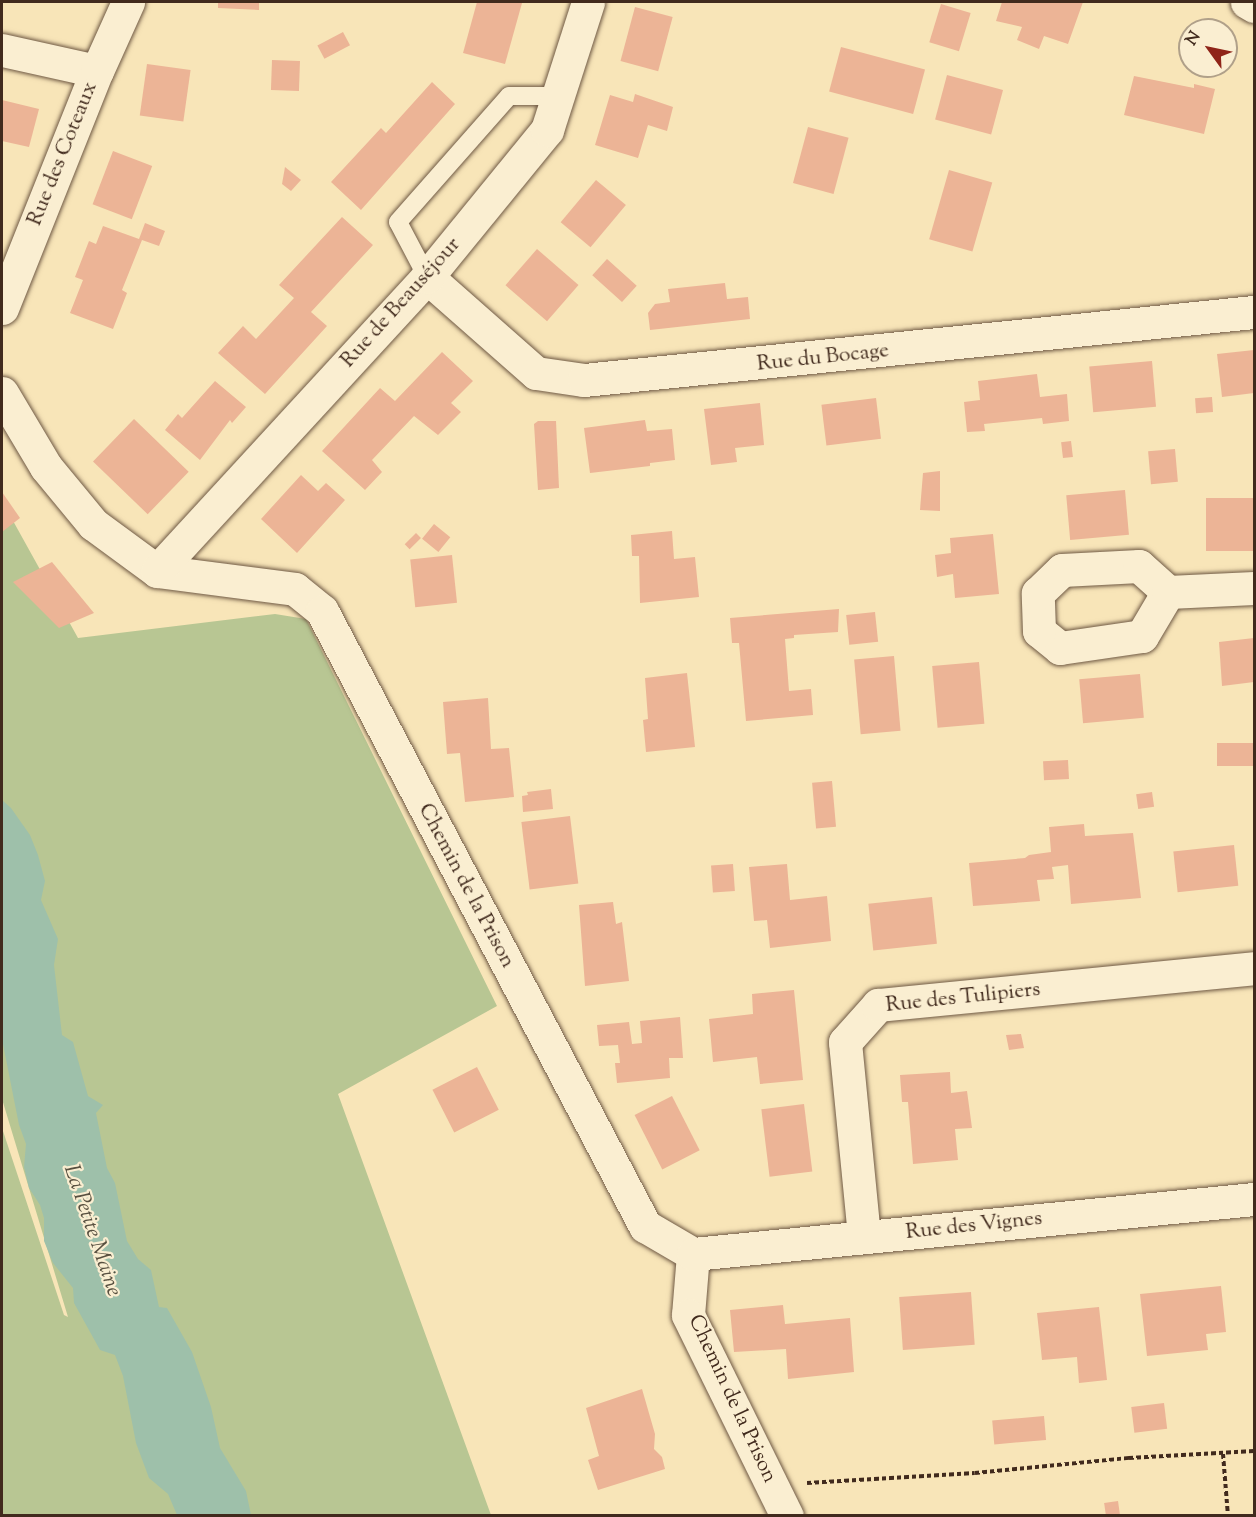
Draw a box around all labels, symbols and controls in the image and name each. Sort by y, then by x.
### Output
north arrow [1178,18,1238,78]
text: N [1181,27,1207,51]
street label: Rue des Coteaux [23,79,103,229]
street label: Rue de Beauséjour [336,233,466,373]
street label: Rue du Bocage [756,339,890,377]
street label: Chemin de la Prison [412,800,520,972]
street label: Rue des Tulipiers [885,977,1041,1019]
water label: La Petite Maine [56,1162,126,1300]
street label: Rue des Vignes [905,1206,1043,1246]
street label: Chemin de la Prison [682,1311,782,1487]

